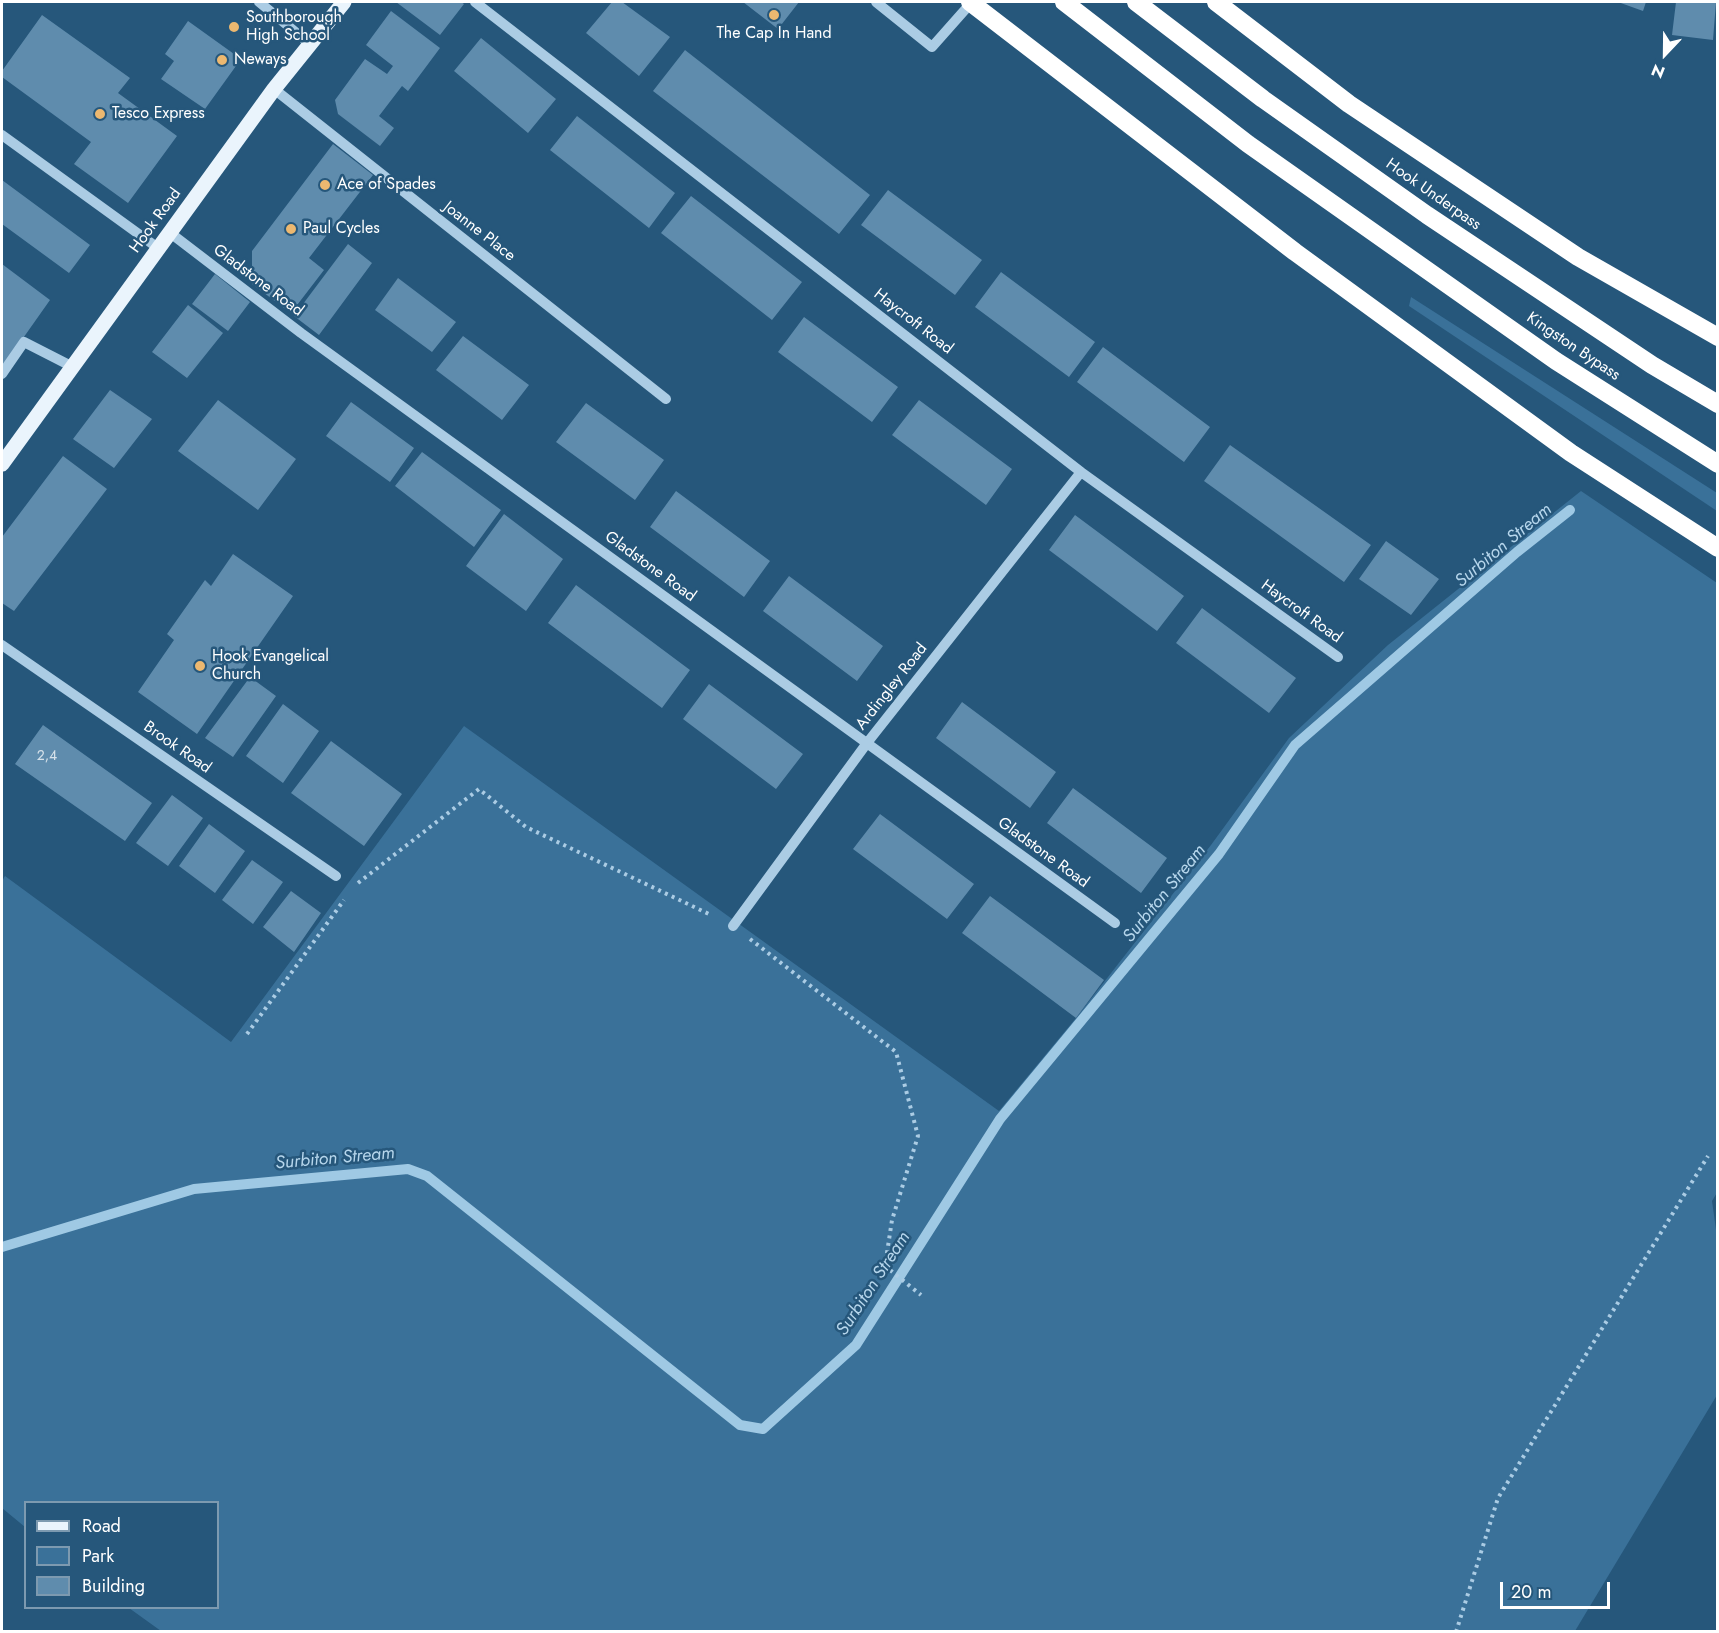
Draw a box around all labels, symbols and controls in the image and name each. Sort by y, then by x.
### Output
place label: Southborough High School [246,8,342,46]
marker: The Cap In Hand [767,8,781,22]
marker: Southborough High School [227,20,241,34]
place label: The Cap In Hand [716,24,832,44]
north arrow [1635,24,1695,84]
place label: Neways [234,50,286,70]
marker: Neways [215,53,229,67]
text: N [1648,58,1668,84]
place label: Tesco Express [112,104,205,124]
marker: Tesco Express [93,107,107,121]
street label: Hook Underpass [1382,155,1484,235]
place label: Ace of Spades [337,175,436,195]
marker: Ace of Spades [318,178,332,192]
street label: Hook Road [126,185,186,257]
street label: Joanne Place [439,198,519,266]
place label: Paul Cycles [303,219,380,239]
marker: Paul Cycles [284,222,298,236]
street label: Gladstone Road [209,241,307,321]
street label: Haycroft Road [870,285,956,359]
street label: Kingston Bypass [1523,309,1623,385]
water label: Surbiton Stream [1451,499,1557,593]
street label: Gladstone Road [601,528,699,606]
street label: Haycroft Road [1257,576,1345,648]
street label: Ardingley Road [852,640,932,734]
place label: Hook Evangelical Church [212,647,329,685]
marker: Hook Evangelical Church [193,659,207,673]
street label: Brook Road [140,718,214,778]
house number: 2,4 [37,749,57,765]
street label: Gladstone Road [994,814,1092,892]
water label: Surbiton Stream [1119,841,1211,947]
water label: Surbiton Stream [274,1143,396,1175]
water label: Surbiton Stream [832,1228,916,1340]
legend [24,1501,219,1609]
text: Road [82,1513,121,1539]
text: Park [82,1543,114,1569]
scale bar [1503,1570,1612,1608]
text: Building [82,1573,145,1599]
text: 20 m [1511,1579,1551,1605]

